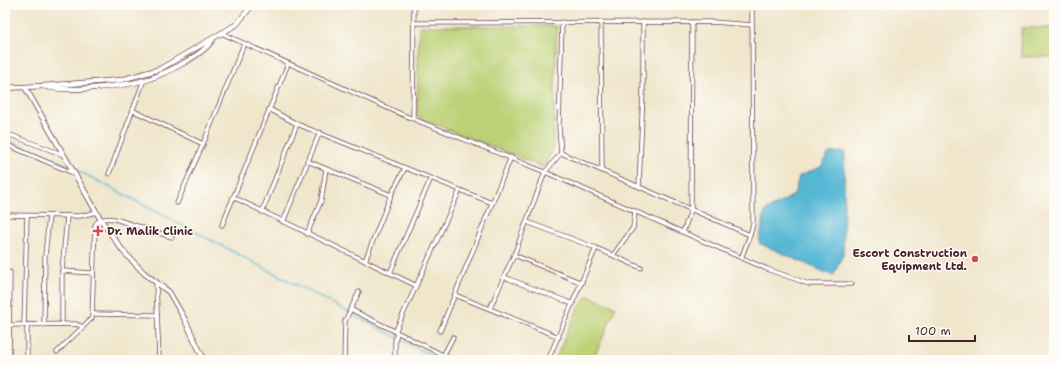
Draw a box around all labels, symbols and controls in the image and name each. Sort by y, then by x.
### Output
place label: Dr. Malik Clinic [107,224,193,239]
marker: Dr. Malik Clinic [92,225,104,237]
place label: Escort Construction Equipment Ltd. [853,246,968,274]
marker: Escort Construction Equipment Ltd. [970,254,980,264]
scale bar [909,317,975,343]
text: 100 m [915,323,951,339]

